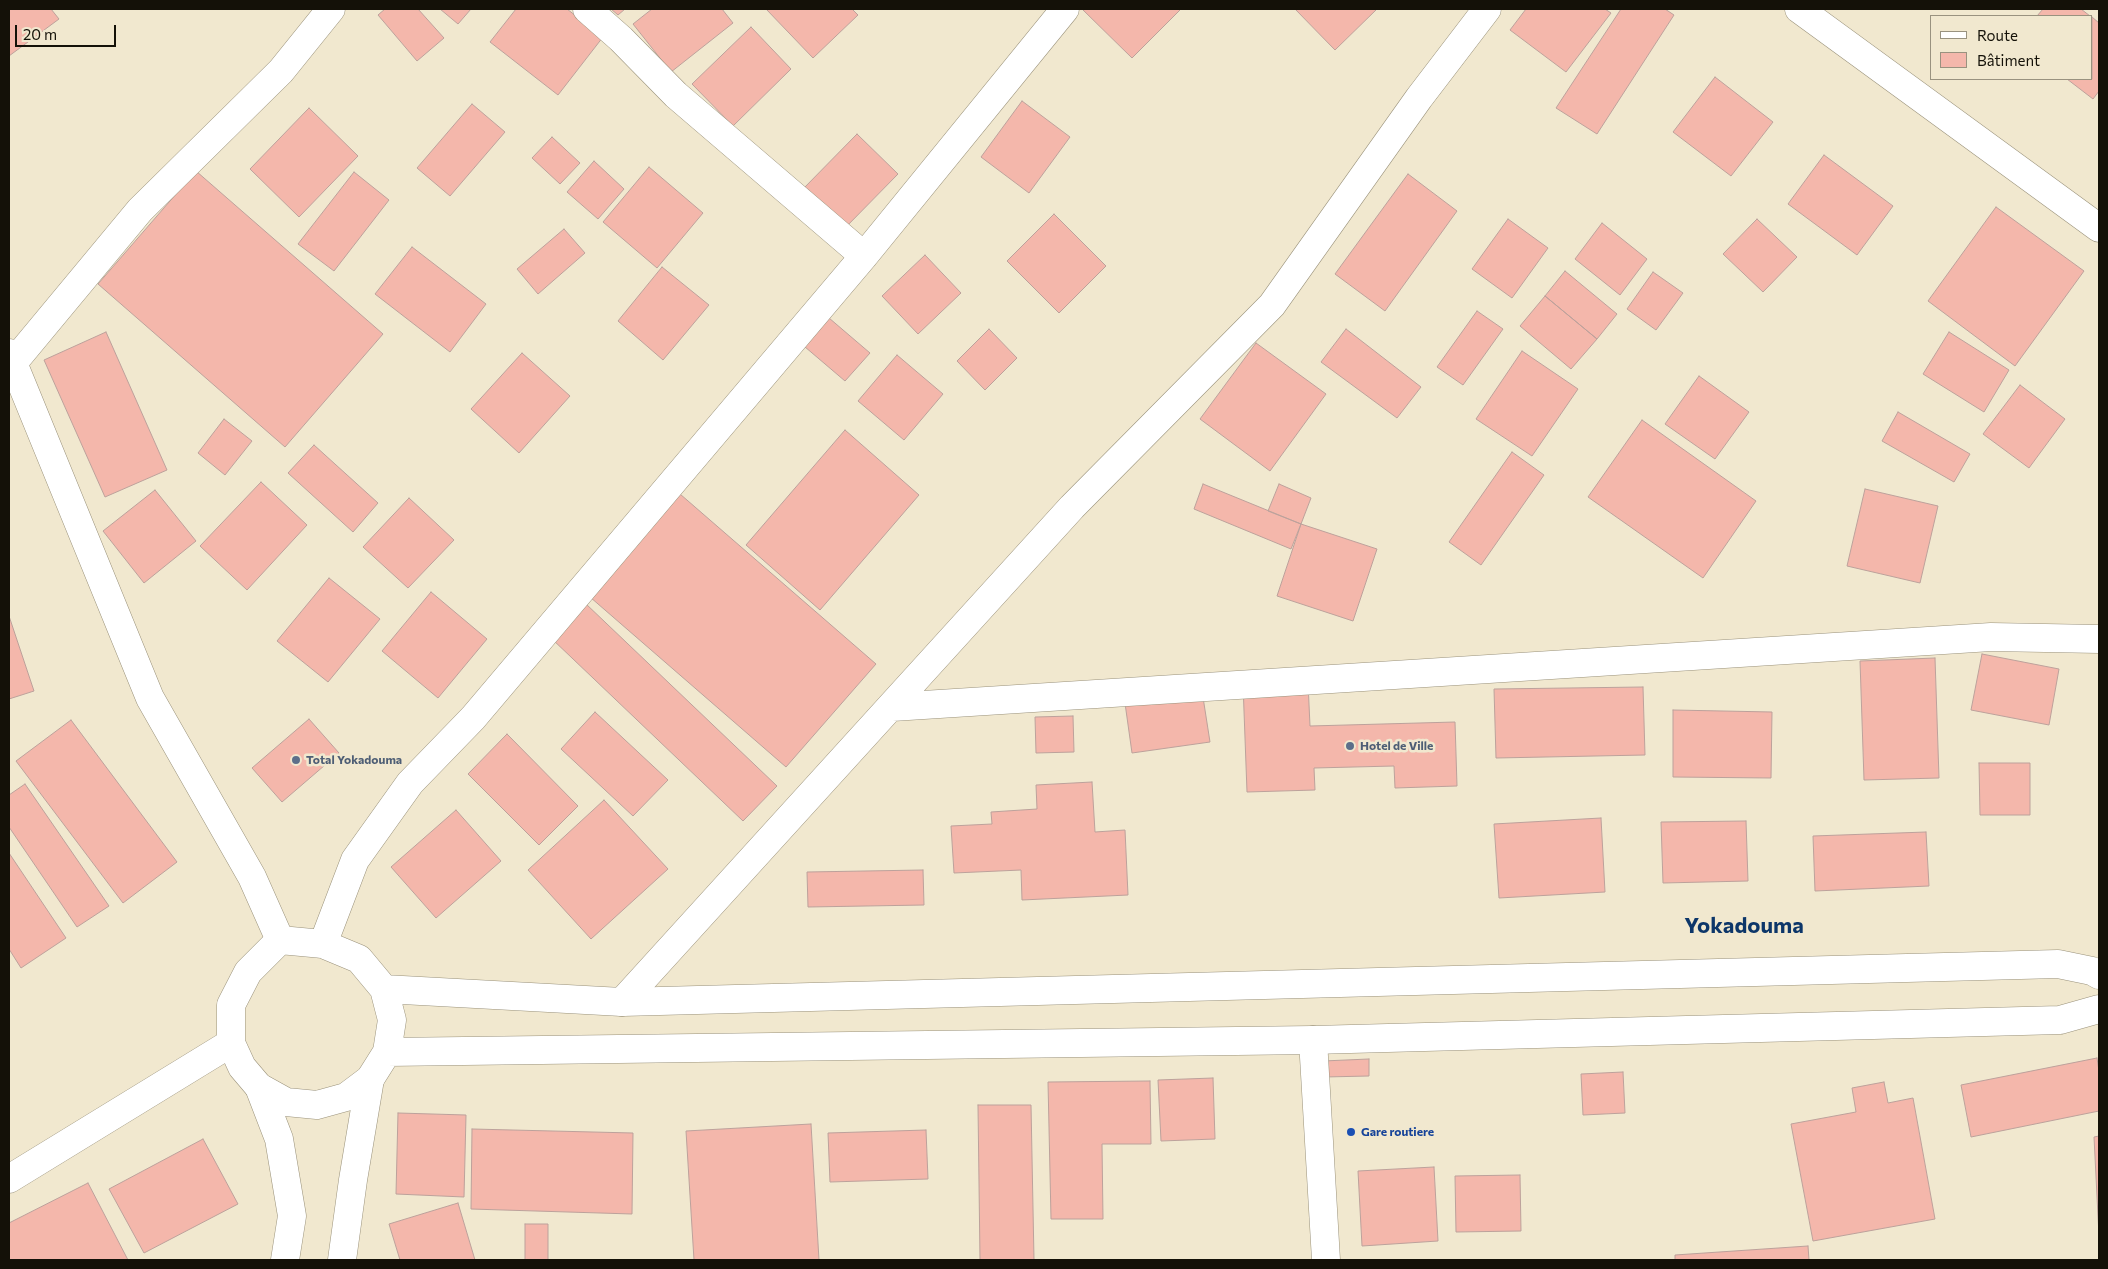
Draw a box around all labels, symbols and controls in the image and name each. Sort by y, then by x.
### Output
scale bar [18,15,119,47]
legend [1930,15,2093,80]
text: 20 m [23,25,57,43]
text: Route [1977,26,2018,44]
text: Bâtiment [1977,51,2040,69]
place label: Hotel de Ville [1360,739,1433,753]
marker: Hotel de Ville [1344,740,1356,752]
place label: Total Yokadouma [306,753,402,767]
marker: Total Yokadouma [290,754,302,766]
district label: Yokadouma [1684,913,1804,939]
place label: Gare routiere [1361,1125,1434,1139]
marker: Gare routiere [1345,1126,1357,1138]

